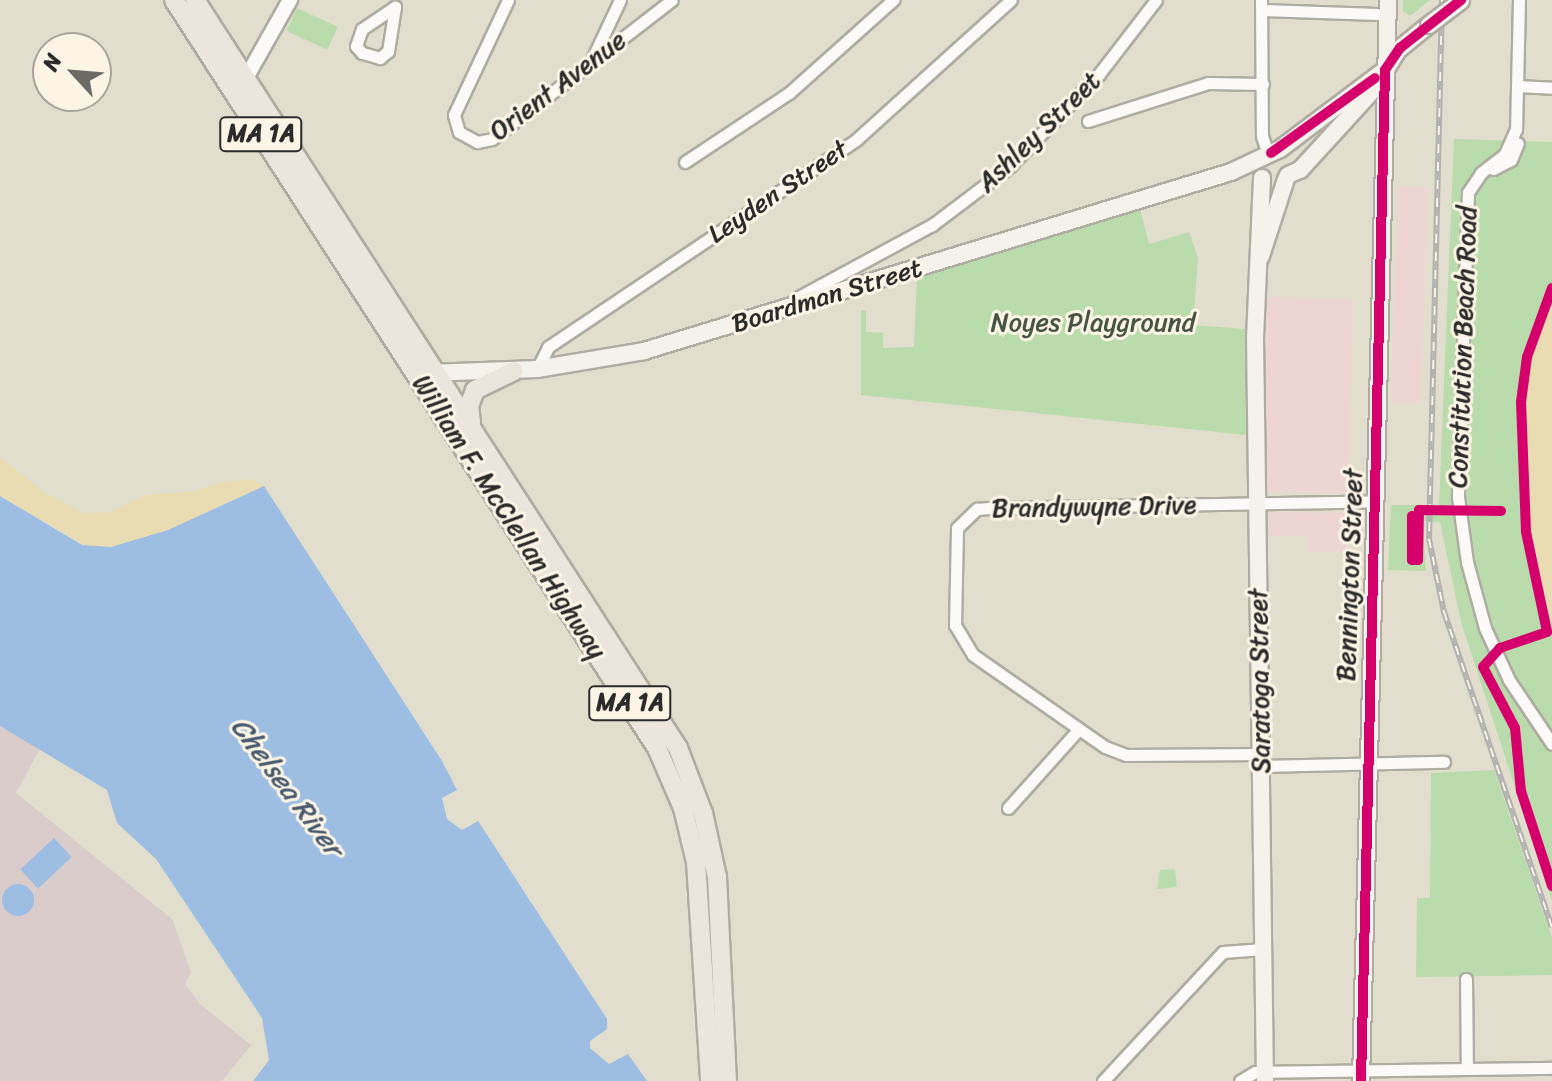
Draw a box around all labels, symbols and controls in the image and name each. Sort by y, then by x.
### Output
street label: Orient Avenue [484,25,632,147]
north arrow [32,32,112,112]
text: N [31,47,73,78]
street label: Ashley Street [971,65,1107,199]
road number: MA 1A [219,114,303,154]
street label: Leyden Street [702,134,854,250]
street label: Constitution Beach Road [1442,205,1484,489]
street label: Boardman Street [729,252,925,340]
park label: Noyes Playground [990,307,1196,339]
street label: William F. McClellan Highway [406,369,612,665]
street label: Bennington Street [1331,468,1369,682]
street label: Brandywyne Drive [991,490,1197,524]
street label: Saratoga Street [1243,588,1277,774]
road number: MA 1A [588,683,672,723]
water label: Chelsea River [224,711,350,863]

